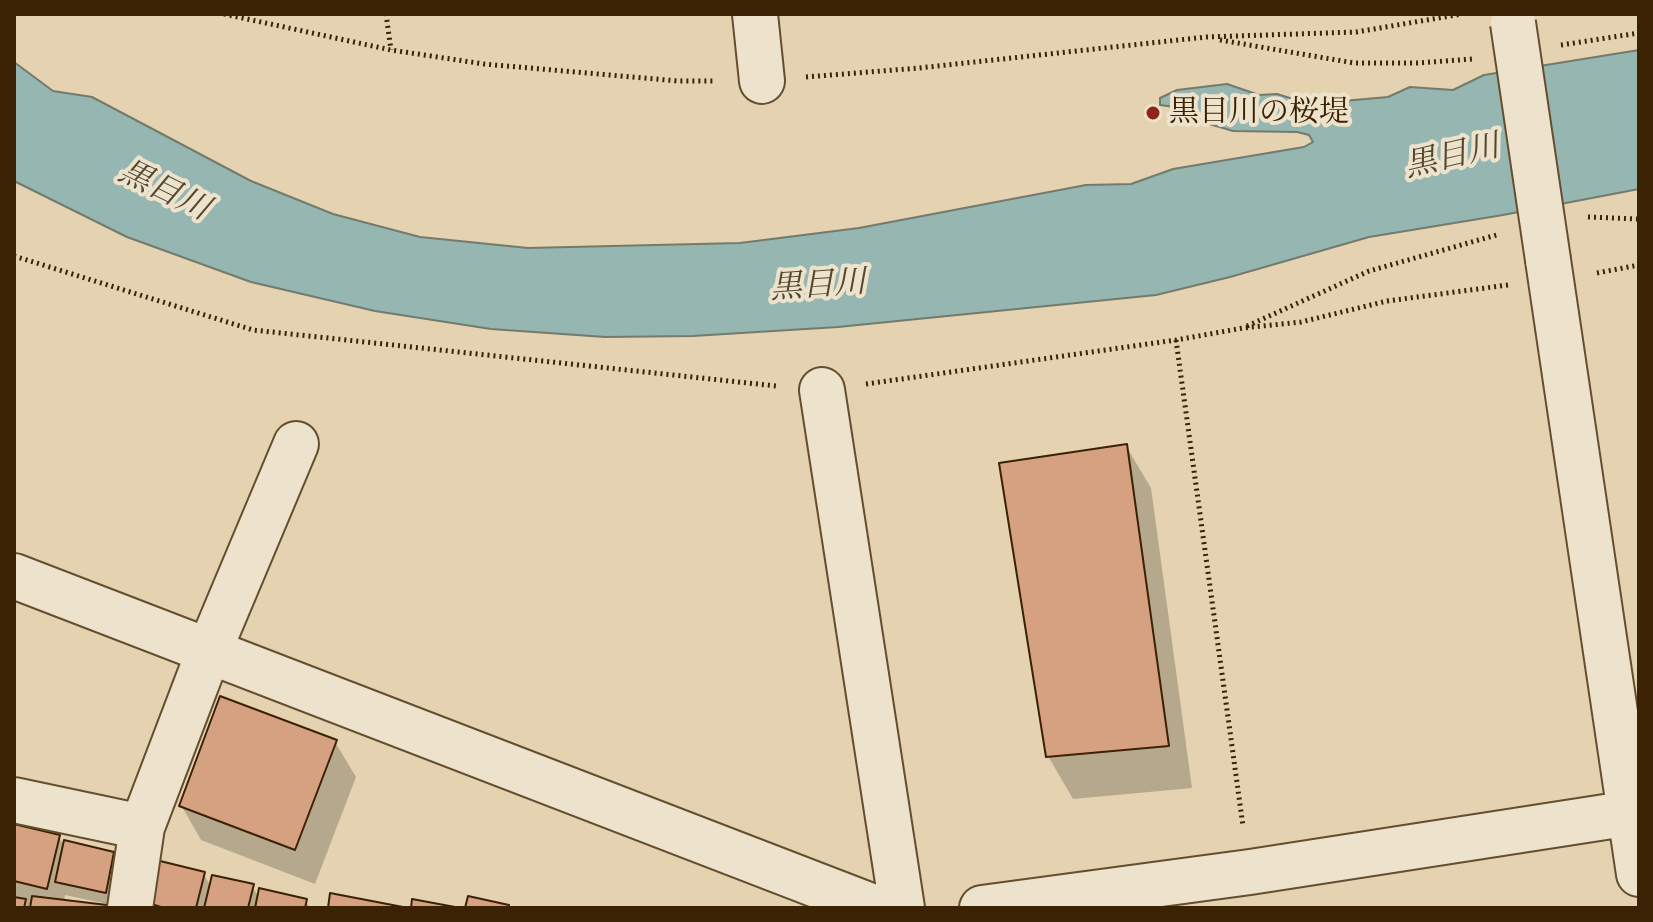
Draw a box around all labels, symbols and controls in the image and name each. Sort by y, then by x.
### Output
place label: 黒目川の桜堤 [1169,95,1349,131]
marker: 黒目川の桜堤 [1144,104,1162,122]
water label: 黒目川 [1401,127,1503,187]
water label: 黒目川 [112,153,216,229]
water label: 黒目川 [769,263,867,309]

